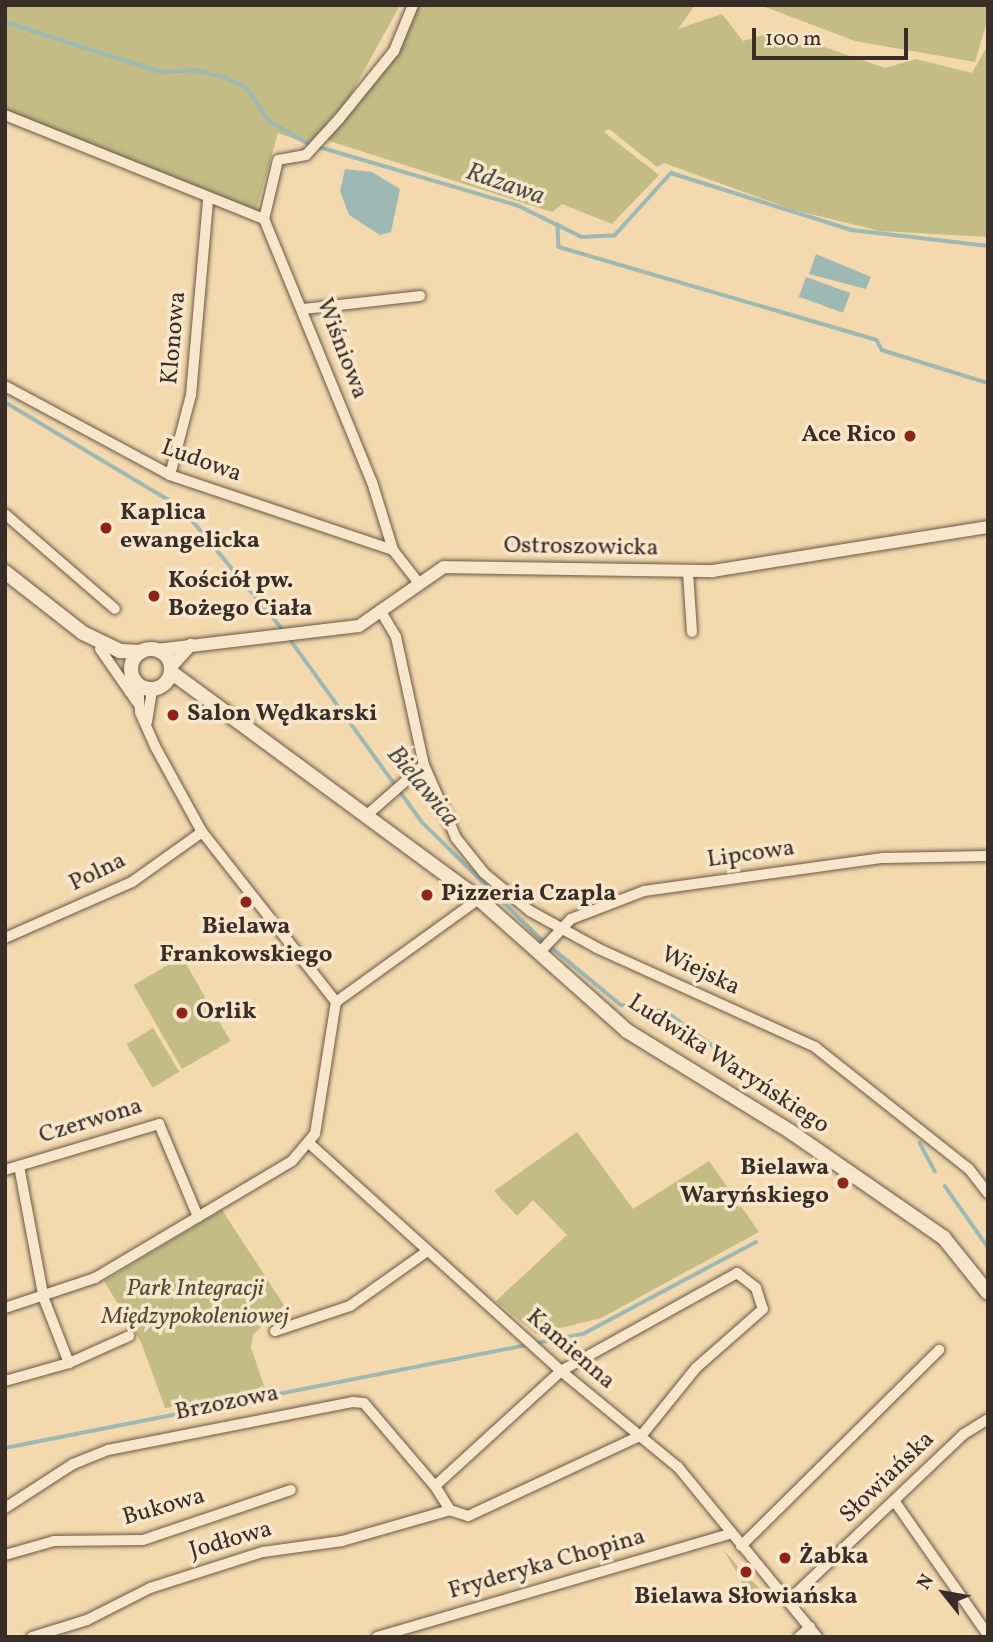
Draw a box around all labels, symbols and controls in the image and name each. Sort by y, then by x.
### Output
scale bar [755,14,911,58]
text: 100 m [765,25,822,54]
water label: Rdzawa [461,157,549,213]
street label: Klonowa [157,290,193,386]
street label: Wiśniowa [309,295,373,403]
place label: Ace Rico [801,422,896,450]
marker: Ace Rico [902,428,918,444]
street label: Ludowa [157,434,245,490]
place label: Kaplica ewangelicka [120,500,260,556]
marker: Kaplica ewangelicka [98,520,114,536]
street label: Ostroszowicka [503,532,659,564]
place label: Kościół pw. Bożego Ciała [168,568,312,624]
marker: Kościół pw. Bożego Ciała [146,588,162,604]
place label: Salon Wędkarski [187,701,378,729]
marker: Salon Wędkarski [165,707,181,723]
water label: Bielawica [379,740,465,834]
street label: Lipcowa [705,835,797,875]
street label: Polna [65,847,131,899]
place label: Pizzeria Czapla [441,881,616,909]
marker: Pizzeria Czapla [419,887,435,903]
marker: Bielawa Frankowskiego [238,894,254,910]
place label: Bielawa Frankowskiego [160,914,332,970]
street label: Wiejska [656,941,744,1003]
street label: Ludwika Waryńskiego [622,989,834,1141]
place label: Orlik [196,999,257,1027]
marker: Orlik [174,1005,190,1021]
street label: Czerwona [36,1093,146,1151]
place label: Bielawa Waryńskiego [680,1155,829,1211]
marker: Bielawa Waryńskiego [835,1175,851,1191]
park label: Park Integracji Międzypokoleniowej [101,1276,289,1332]
street label: Kamienna [520,1303,620,1397]
street label: Brzozowa [173,1380,281,1428]
street label: Słowiańska [835,1426,941,1530]
street label: Bukowa [120,1483,208,1533]
street label: Jodłowa [186,1516,276,1566]
street label: Fryderyka Chopina [445,1523,649,1607]
place label: Żabka [799,1544,869,1572]
marker: Żabka [777,1550,793,1566]
north arrow [909,1558,979,1628]
marker: Bielawa Słowiańska [738,1564,754,1580]
text: N [911,1570,941,1595]
place label: Bielawa Słowiańska [634,1584,858,1612]

